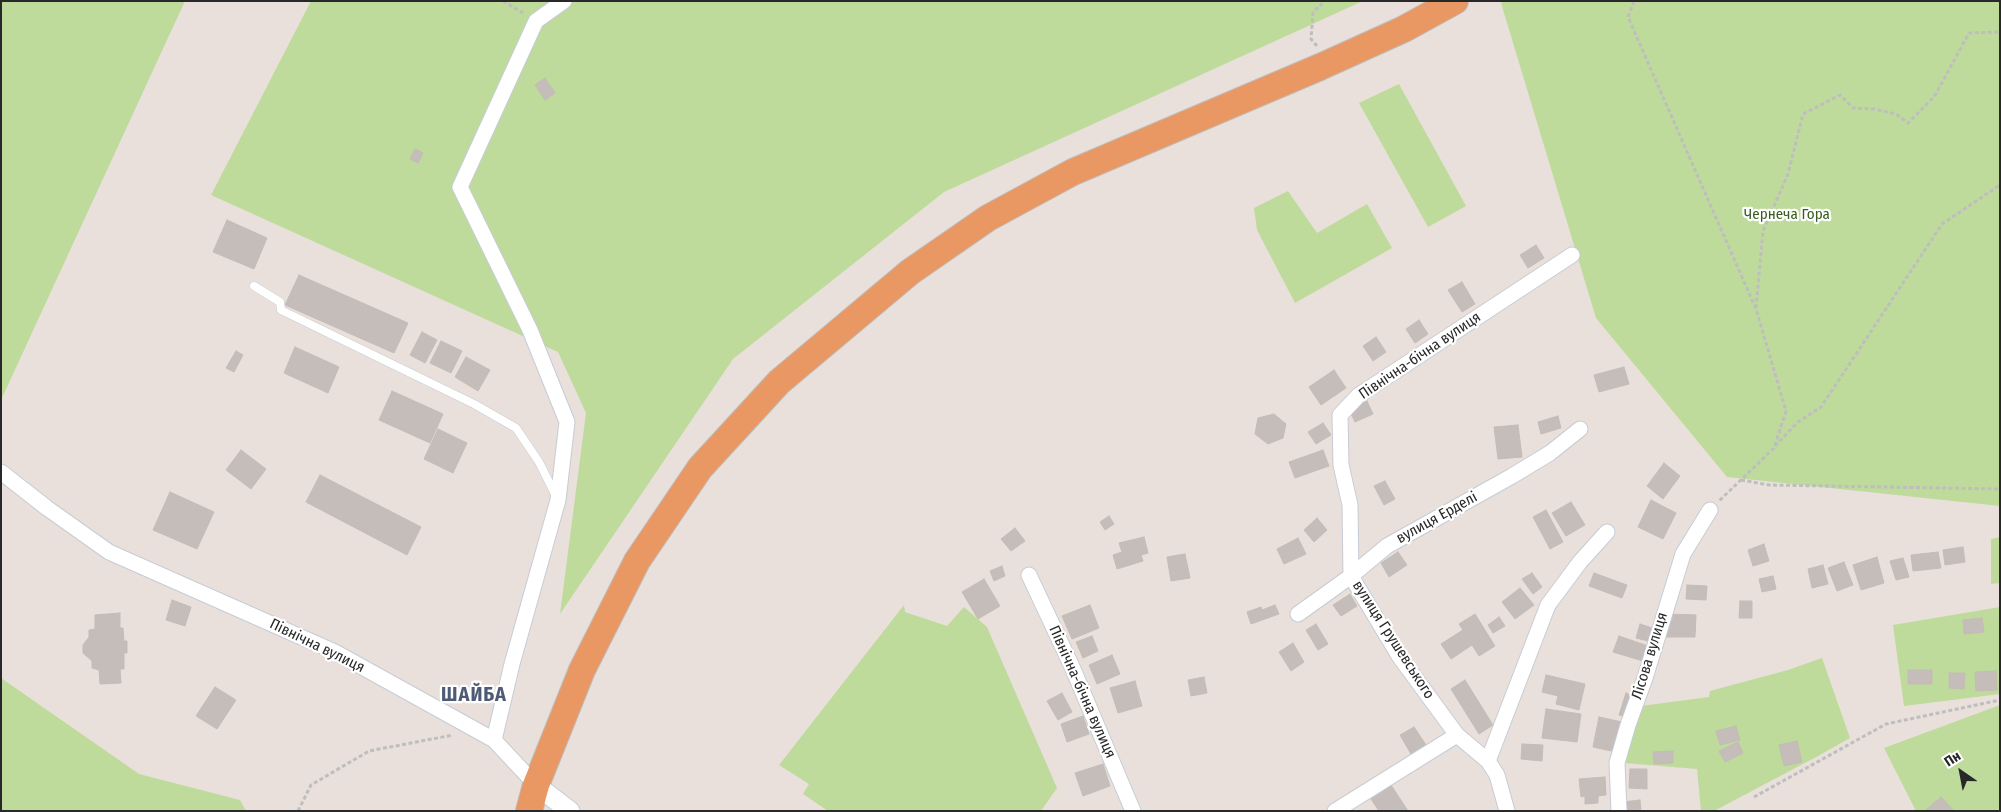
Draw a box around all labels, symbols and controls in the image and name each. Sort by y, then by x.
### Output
park label: Чернеча Гора [1744,206,1830,224]
street label: Північна-бічна вулиця [1356,309,1484,403]
street label: вулиця Ерделі [1393,488,1481,548]
street label: вулиця Грушевського [1348,578,1438,702]
street label: Лісова вулиця [1628,610,1672,702]
street label: Північна вулиця [267,615,367,677]
street label: Північна-бічна вулиця [1045,623,1119,761]
district label: ШАЙБА [440,683,508,707]
north arrow [1936,747,1986,797]
text: Пн [1941,748,1964,770]

